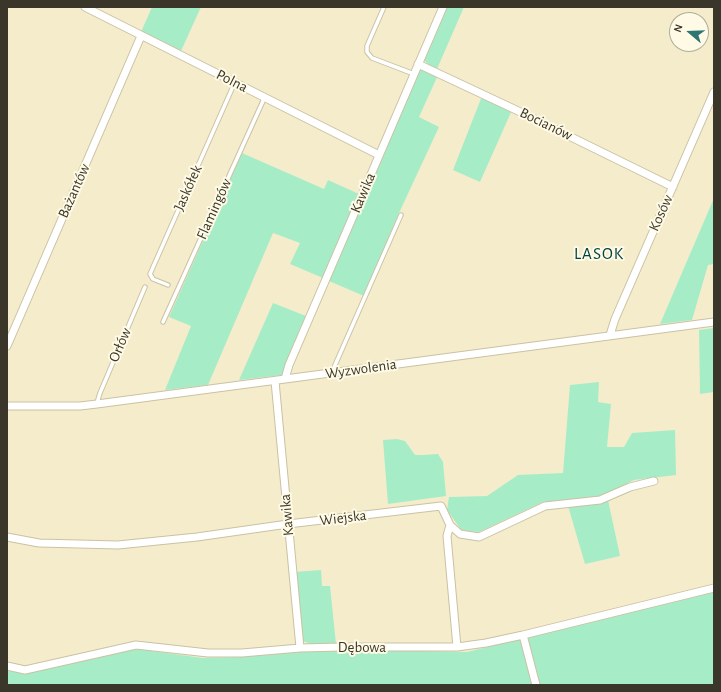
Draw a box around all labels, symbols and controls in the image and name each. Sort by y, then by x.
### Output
north arrow [669,12,709,52]
text: N [672,23,685,34]
street label: Polna [213,66,251,96]
street label: Bocianów [517,104,575,144]
street label: Bażantów [54,161,94,221]
street label: Jaskółek [170,162,206,214]
street label: Kawika [347,170,379,216]
street label: Flamingów [193,176,235,242]
street label: Kosów [645,192,677,234]
district label: LASOK [574,244,624,264]
street label: Orłów [105,325,135,365]
street label: Wyzwolenia [324,355,398,383]
street label: Kawika [276,493,298,537]
street label: Wiejska [319,506,367,530]
street label: Dębowa [338,638,386,656]

